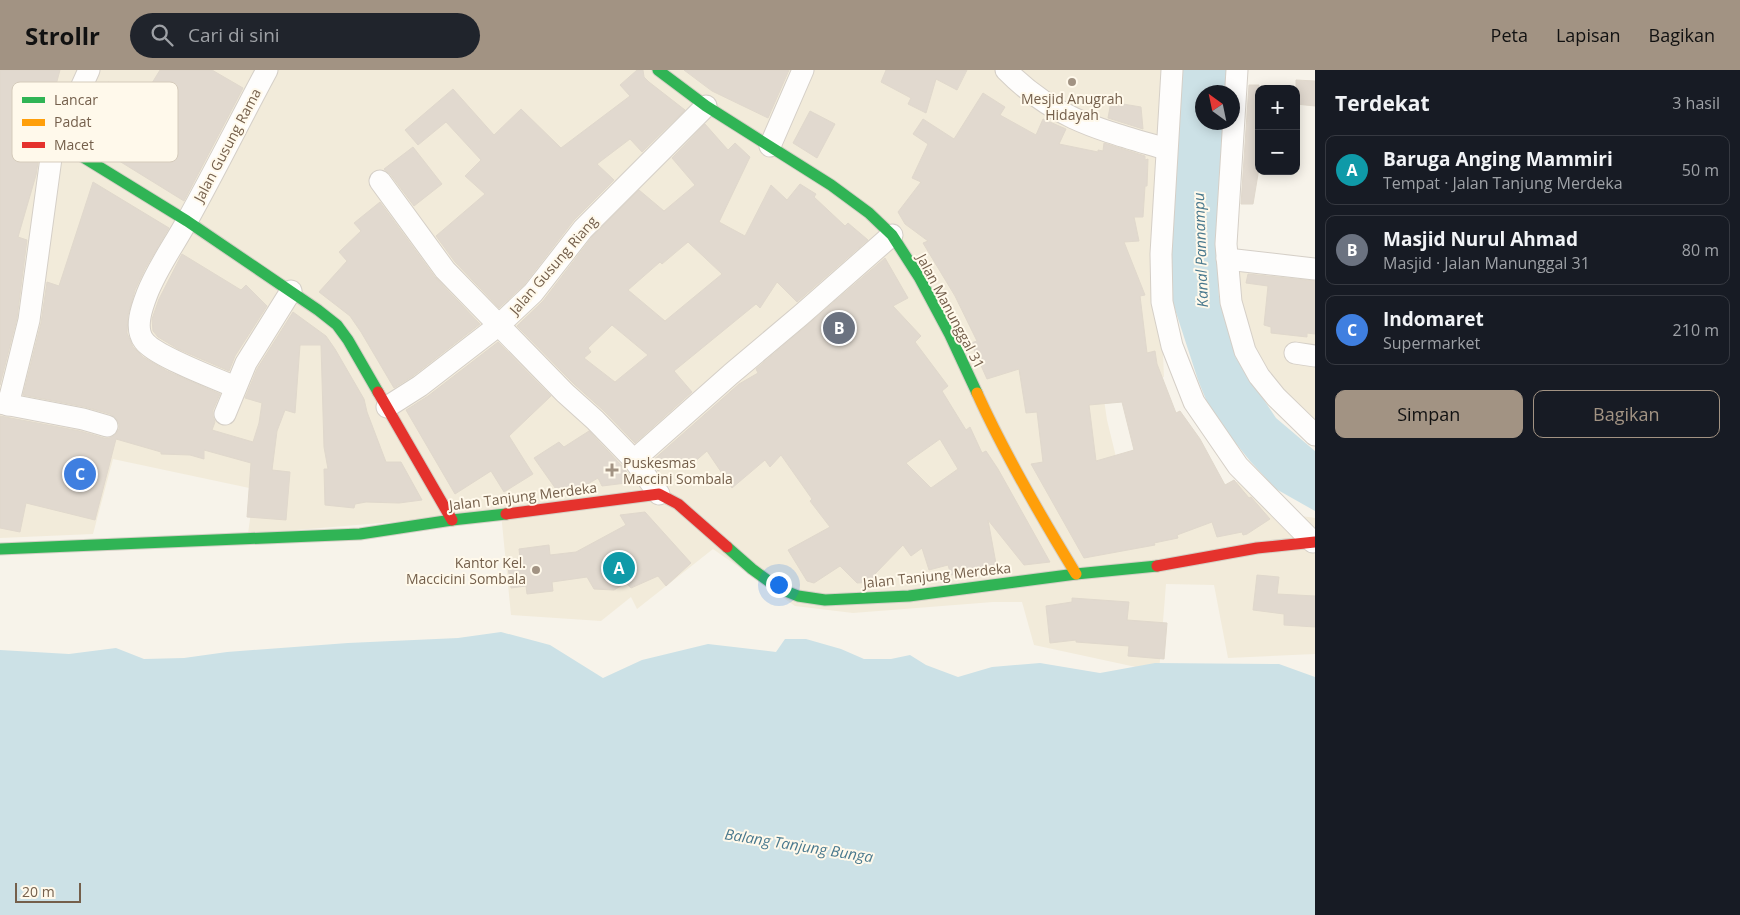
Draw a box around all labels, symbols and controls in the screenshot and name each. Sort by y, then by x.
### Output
search box [130,13,480,58]
text: Strollr [25,19,100,52]
icon: search [148,21,176,49]
text: Cari di sini [188,22,280,48]
text: Peta [1491,23,1528,47]
text: Lapisan [1556,23,1621,47]
text: Bagikan [1649,23,1715,47]
marker: Mesjid Anugrah Hidayah [1066,76,1078,88]
legend [12,82,178,162]
street label: Jalan Gusung Rama [188,85,265,207]
north arrow [1195,85,1240,130]
map controls [1255,85,1300,175]
button: + [1255,85,1300,130]
place label: Mesjid Anugrah Hidayah [1021,89,1123,124]
text: Terdekat [1335,89,1430,117]
text: Lancar [54,90,98,109]
text: 3 hasil [1672,92,1720,114]
text: Padat [54,112,92,131]
button: − [1255,130,1300,175]
text: Macet [54,135,94,154]
text: Baruga Anging Mammiri [1383,146,1613,172]
text: A [1346,159,1358,181]
text: 50 m [1682,159,1719,181]
text: Tempat · Jalan Tanjung Merdeka [1383,172,1623,194]
water label: Kanal Pannampu [1188,192,1212,308]
street label: Jalan Gusung Riang [503,211,601,320]
text: Masjid Nurul Ahmad [1383,226,1578,252]
text: B [1347,239,1357,261]
text: 80 m [1682,239,1719,261]
street label: Jalan Manunggal 31 [912,249,989,372]
text: Masjid · Jalan Manunggal 31 [1383,252,1590,274]
text: Indomaret [1383,306,1484,332]
pin: B [823,309,855,347]
text: C [1347,319,1357,341]
text: 210 m [1673,319,1719,341]
text: Supermarket [1383,332,1480,354]
button: Simpan [1335,390,1523,438]
button: Bagikan [1533,390,1720,438]
place label: Puskesmas Maccini Sombala [623,453,733,488]
pin: C [64,455,96,493]
marker: Puskesmas Maccini Sombala [605,463,619,477]
street label: Jalan Tanjung Merdeka [446,478,598,515]
pin: A [603,549,635,587]
place label: Kantor Kel. Maccicini Sombala [406,553,526,588]
street label: Jalan Tanjung Merdeka [860,558,1012,592]
marker: Kantor Kel. Maccicini Sombala [530,564,542,576]
your location [766,572,792,598]
water label: Balang Tanjung Bunga [723,823,875,867]
scale bar [15,880,81,903]
text: 20 m [22,882,55,901]

